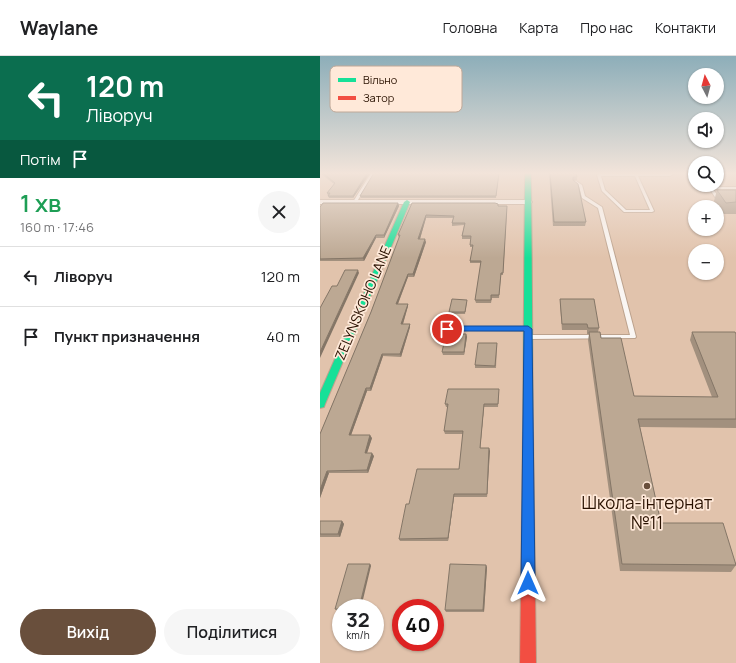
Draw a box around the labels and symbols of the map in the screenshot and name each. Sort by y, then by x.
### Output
legend [330,66,462,112]
north arrow [688,68,724,104]
text: Вільно [363,72,398,87]
text: Затор [363,90,395,105]
street label: ZELYNSKOHO LANE [330,243,395,363]
pin [430,312,464,346]
marker: Школа-інтернат №11 [642,481,652,491]
place label: Школа-інтернат №11 [582,491,713,534]
position arrow [507,562,549,604]
speed limit sign: 40 [392,599,444,651]

